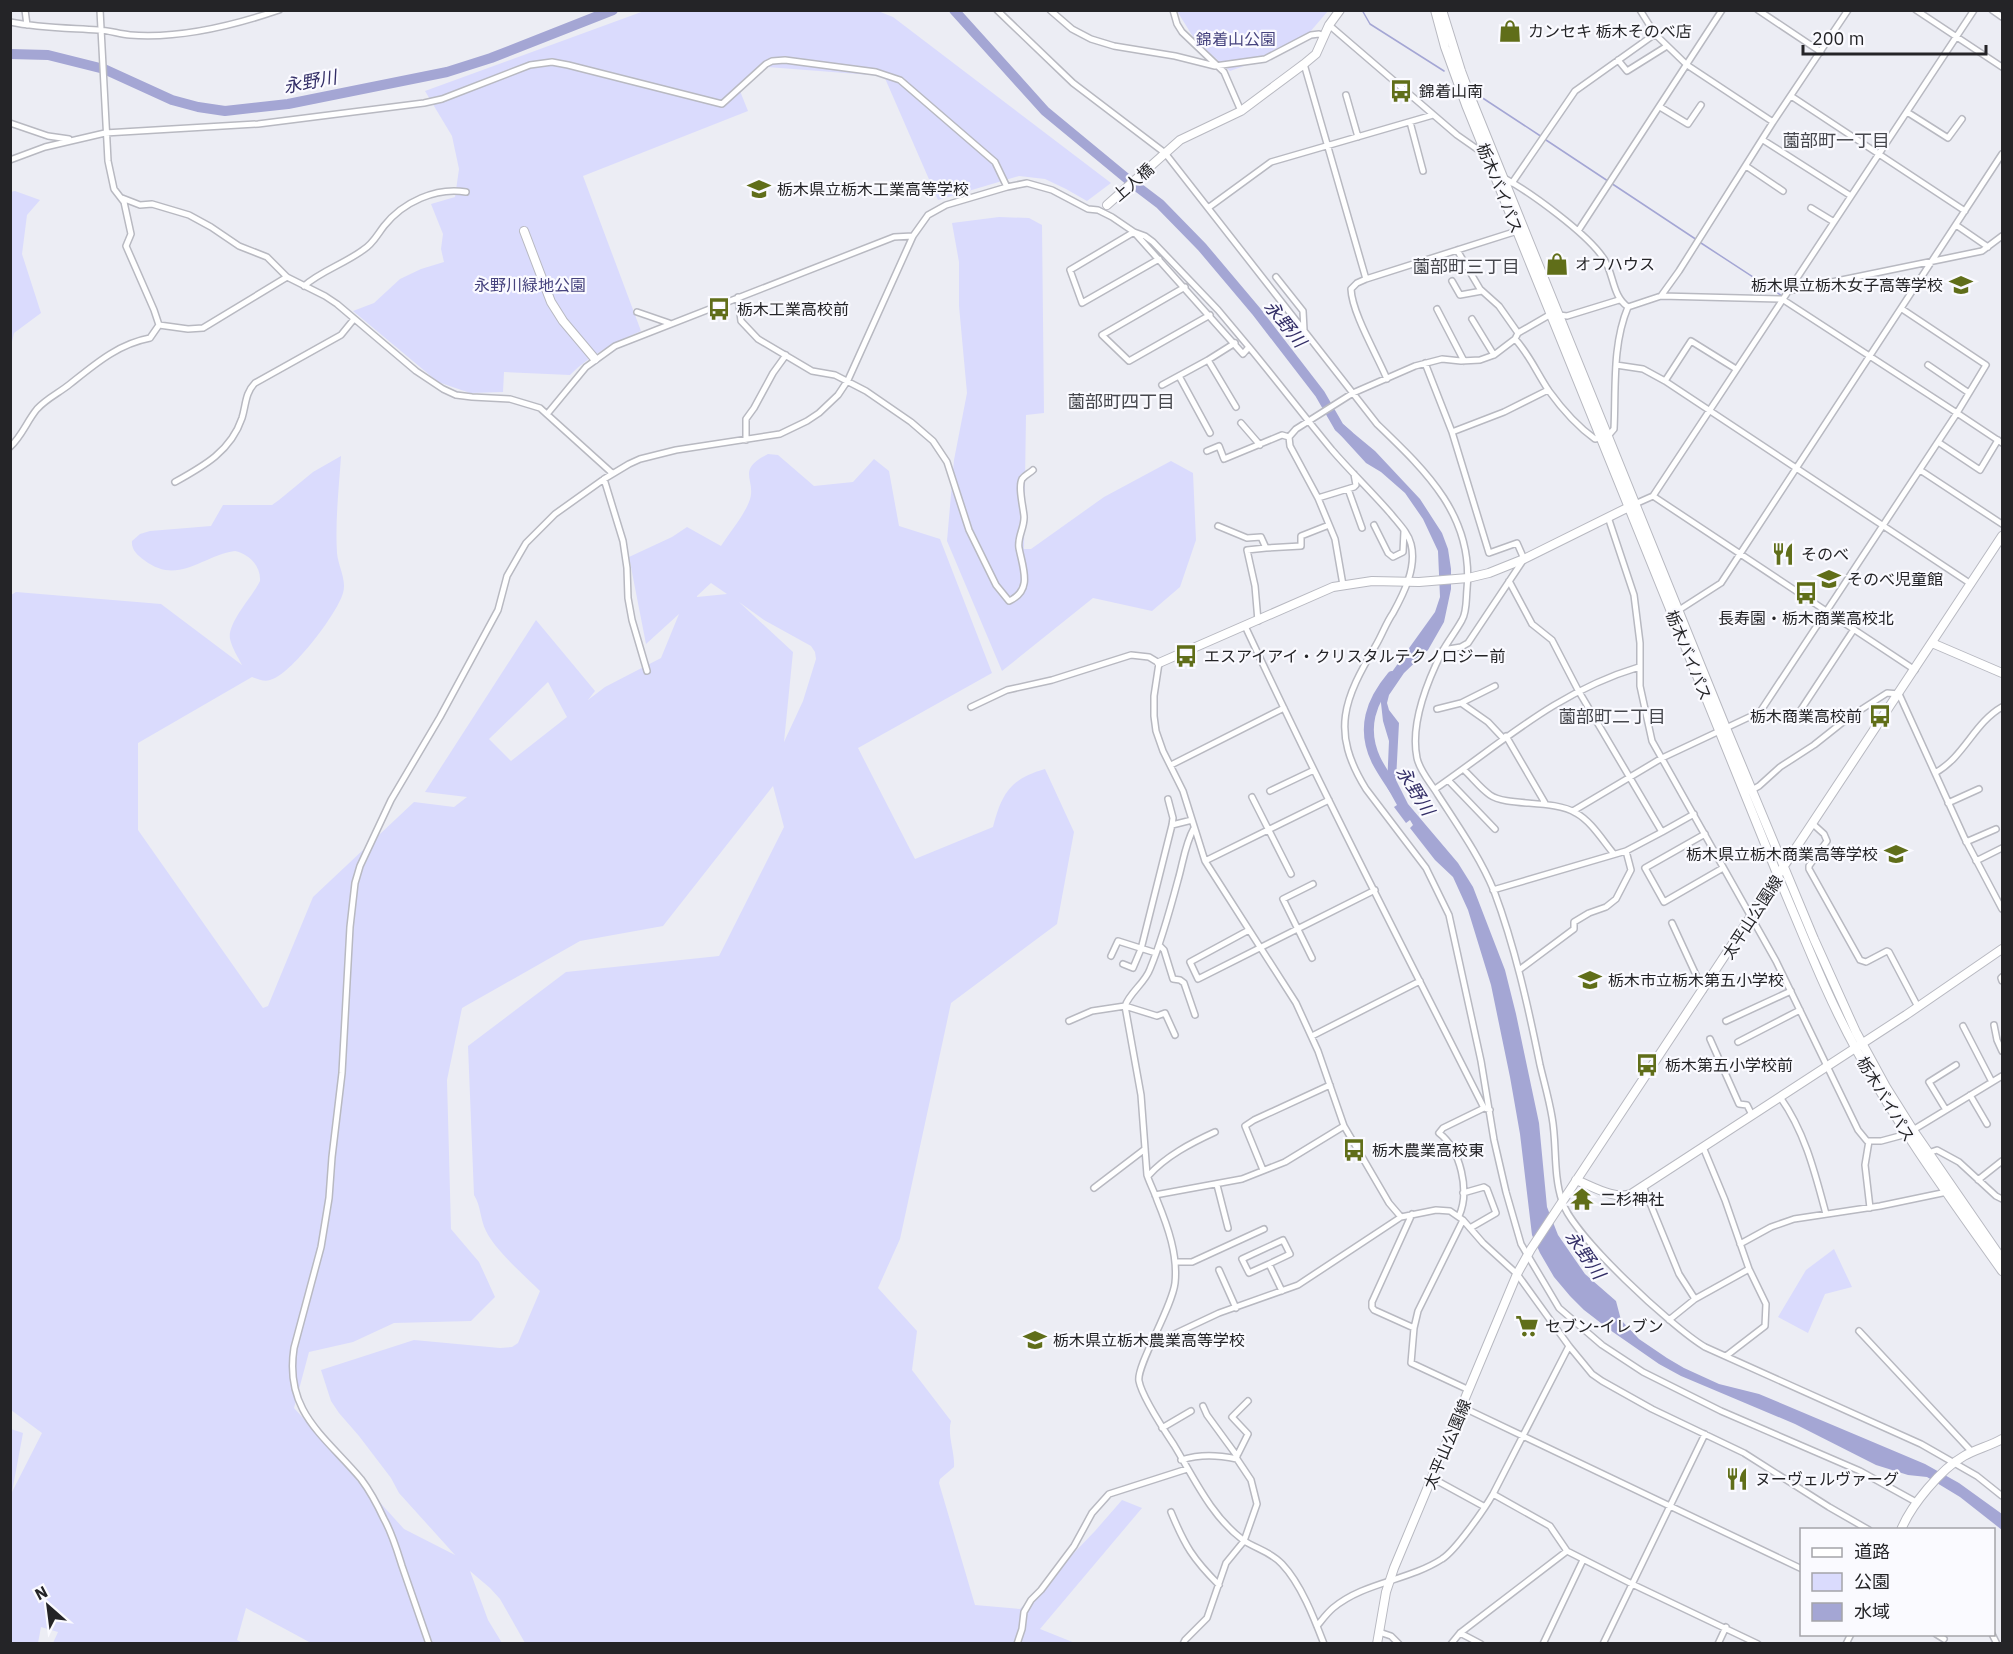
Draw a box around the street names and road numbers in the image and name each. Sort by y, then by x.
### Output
street label: 栃木バイパス [1473,140,1527,236]
street label: 上人橋 [1108,159,1158,205]
street label: 栃木バイパス [1662,607,1716,703]
street label: 太平山公園線 [1717,871,1787,963]
street label: 栃木バイパス [1853,1053,1919,1145]
street label: 太平山公園線 [1419,1396,1475,1492]

